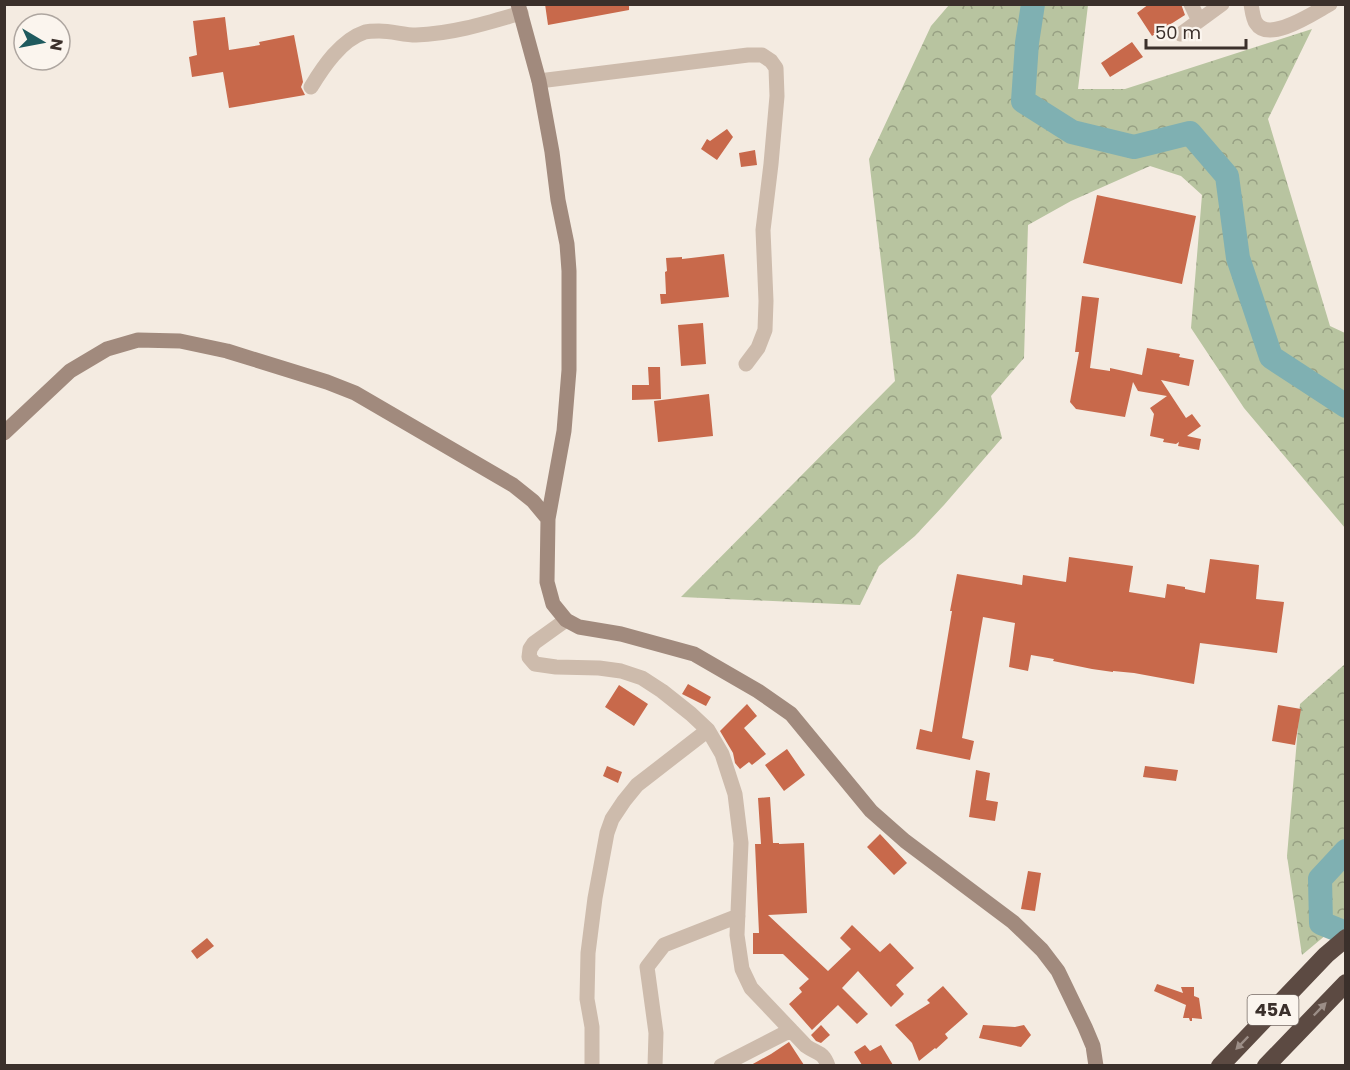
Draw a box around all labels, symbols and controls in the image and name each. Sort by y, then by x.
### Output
north arrow [12,12,72,72]
scale bar [1146,12,1246,50]
text: 50 m [1155,20,1201,45]
text: N [44,37,69,52]
road number: 45A [1248,995,1298,1025]
one-way arrow [1313,1003,1327,1017]
one-way arrow [1235,1035,1249,1049]

